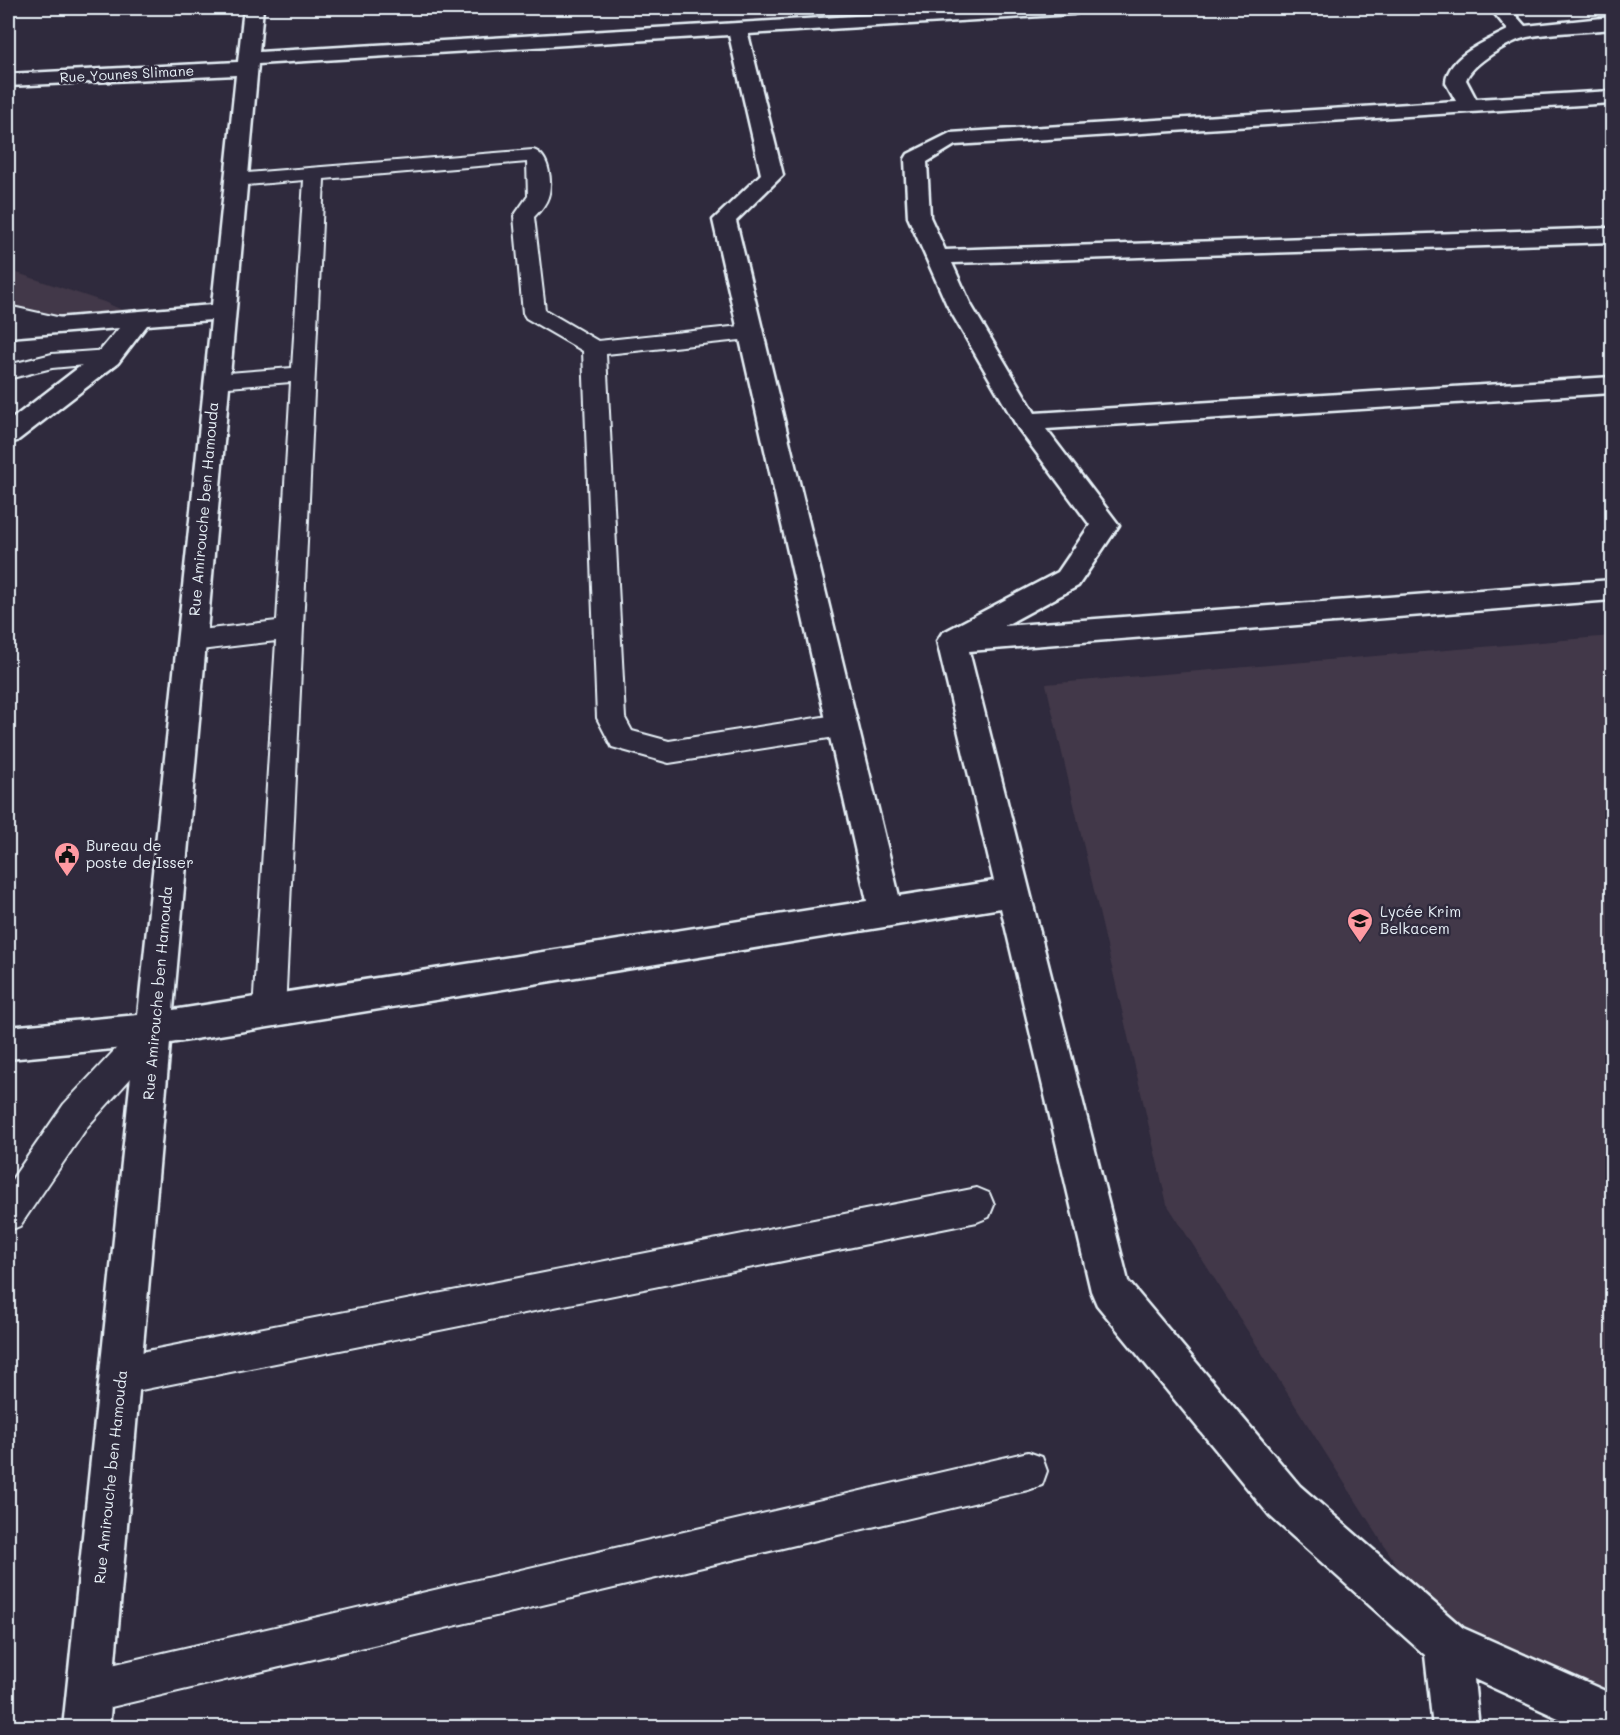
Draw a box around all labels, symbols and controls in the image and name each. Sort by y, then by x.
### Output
street label: Rue Younes Slimane [59,60,195,87]
street label: Rue Amirouche ben Hamouda [184,401,222,617]
place label: Bureau de poste de Isser [86,835,194,872]
public building icon: Bureau de poste de Isser [52,840,82,878]
street label: Rue Amirouche ben Hamouda [138,885,176,1101]
place label: Lycée Krim Belkacem [1380,901,1461,938]
school or university icon: Lycée Krim Belkacem [1345,906,1375,944]
street label: Rue Amirouche ben Hamouda [89,1369,131,1585]

